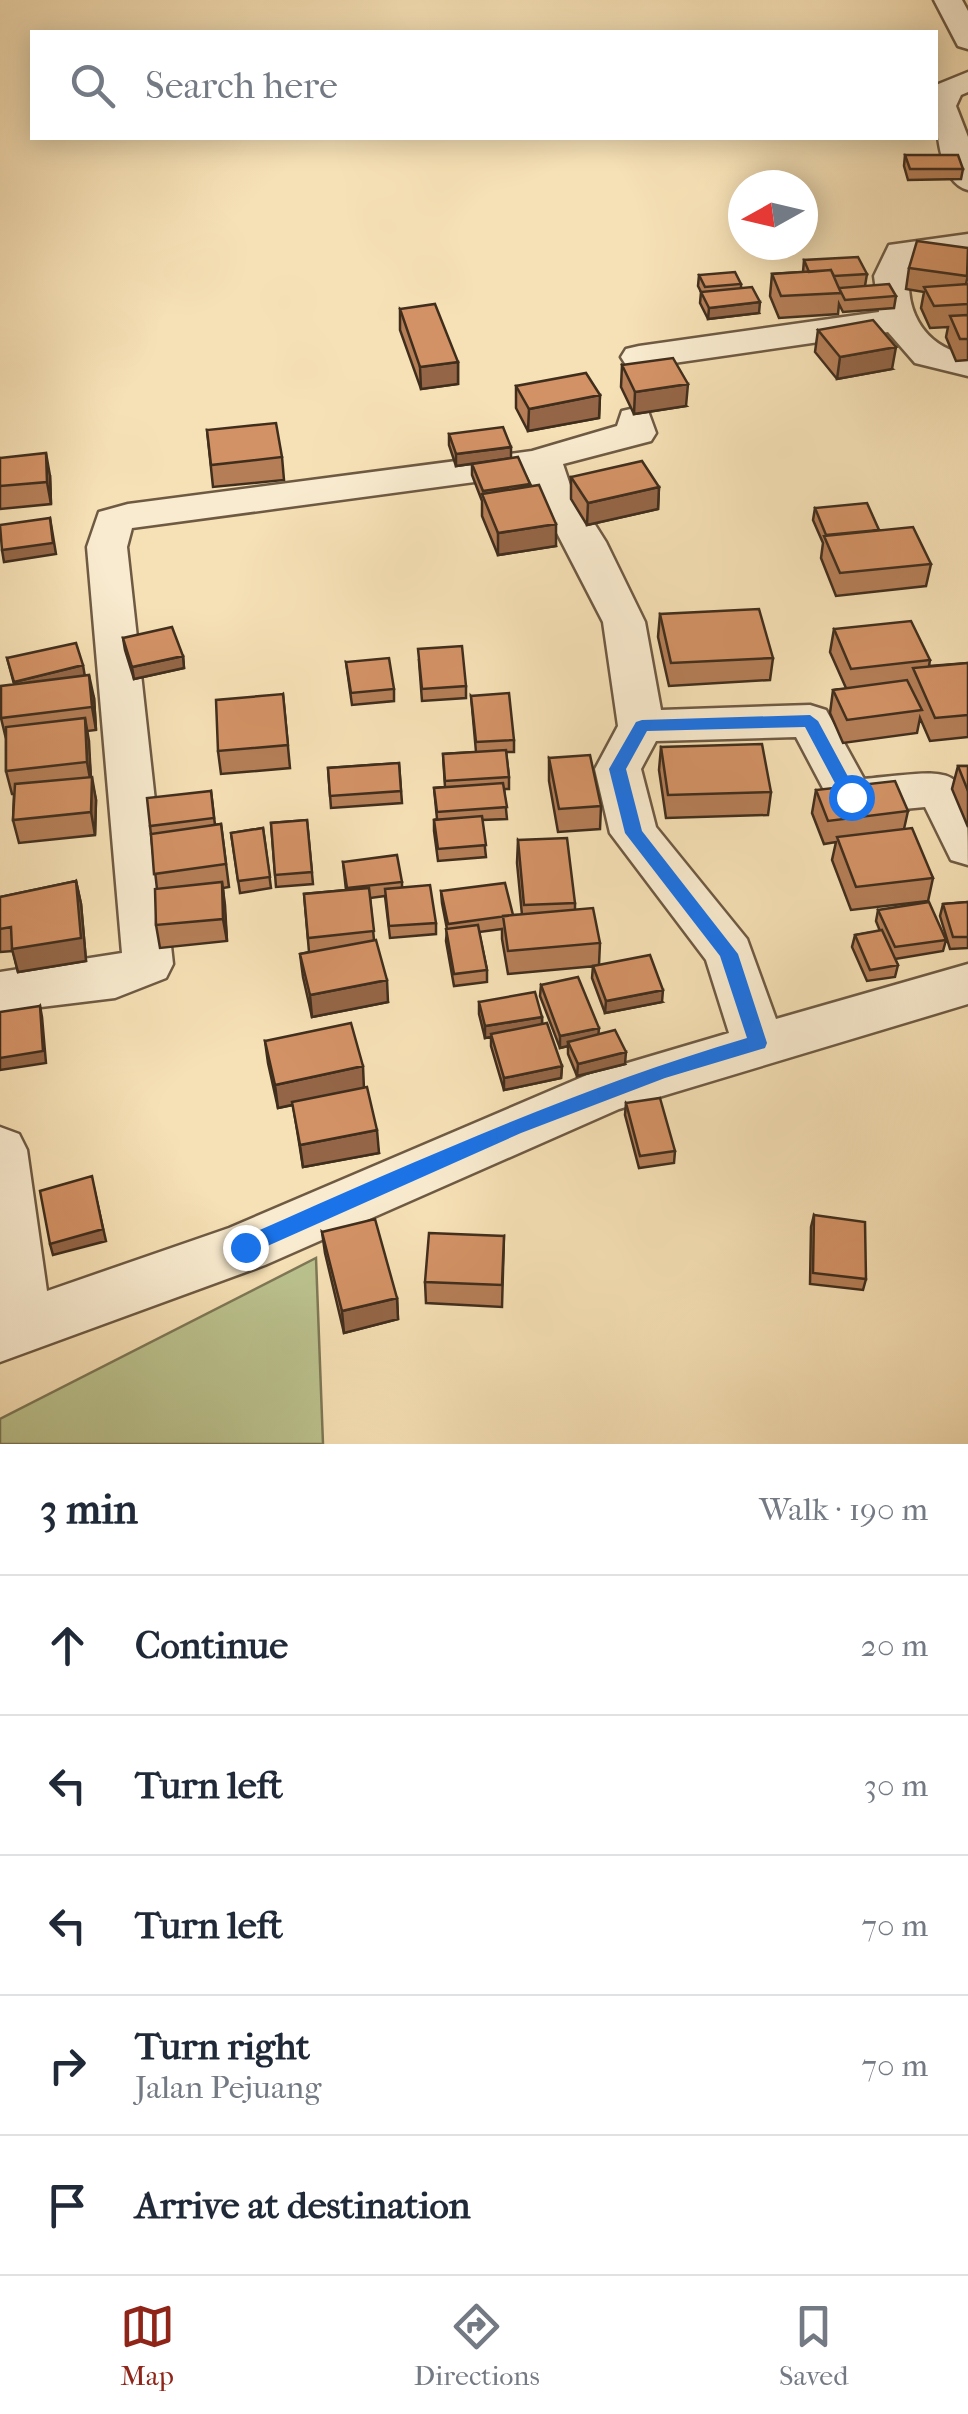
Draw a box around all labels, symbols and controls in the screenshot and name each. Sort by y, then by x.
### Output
search box [30,30,938,140]
icon: search [65,58,120,113]
text: Search here [145,63,338,108]
north arrow [728,170,818,260]
route start [829,775,875,821]
route end [223,1225,269,1271]
text: 3 min [40,1485,138,1534]
text: Walk · 190 m [759,1491,928,1528]
icon: ahead [40,1618,95,1673]
text: Continue [135,1623,288,1668]
text: 20 m [860,1627,928,1664]
icon: left [40,1758,95,1813]
text: Turn left [135,1763,283,1808]
text: 30 m [864,1767,928,1804]
icon: left [40,1898,95,1953]
text: Turn left [135,1903,283,1948]
text: 70 m [862,1907,928,1944]
text: Turn right [135,2024,310,2069]
icon: right [40,2038,95,2093]
text: 70 m [862,2047,928,2084]
text: Jalan Pejuang [135,2069,321,2106]
icon: arrive [40,2178,95,2233]
text: Arrive at destination [135,2183,471,2228]
tab: Map [120,2299,175,2392]
tab: Directions [414,2299,540,2392]
tab: Saved [779,2299,848,2392]

